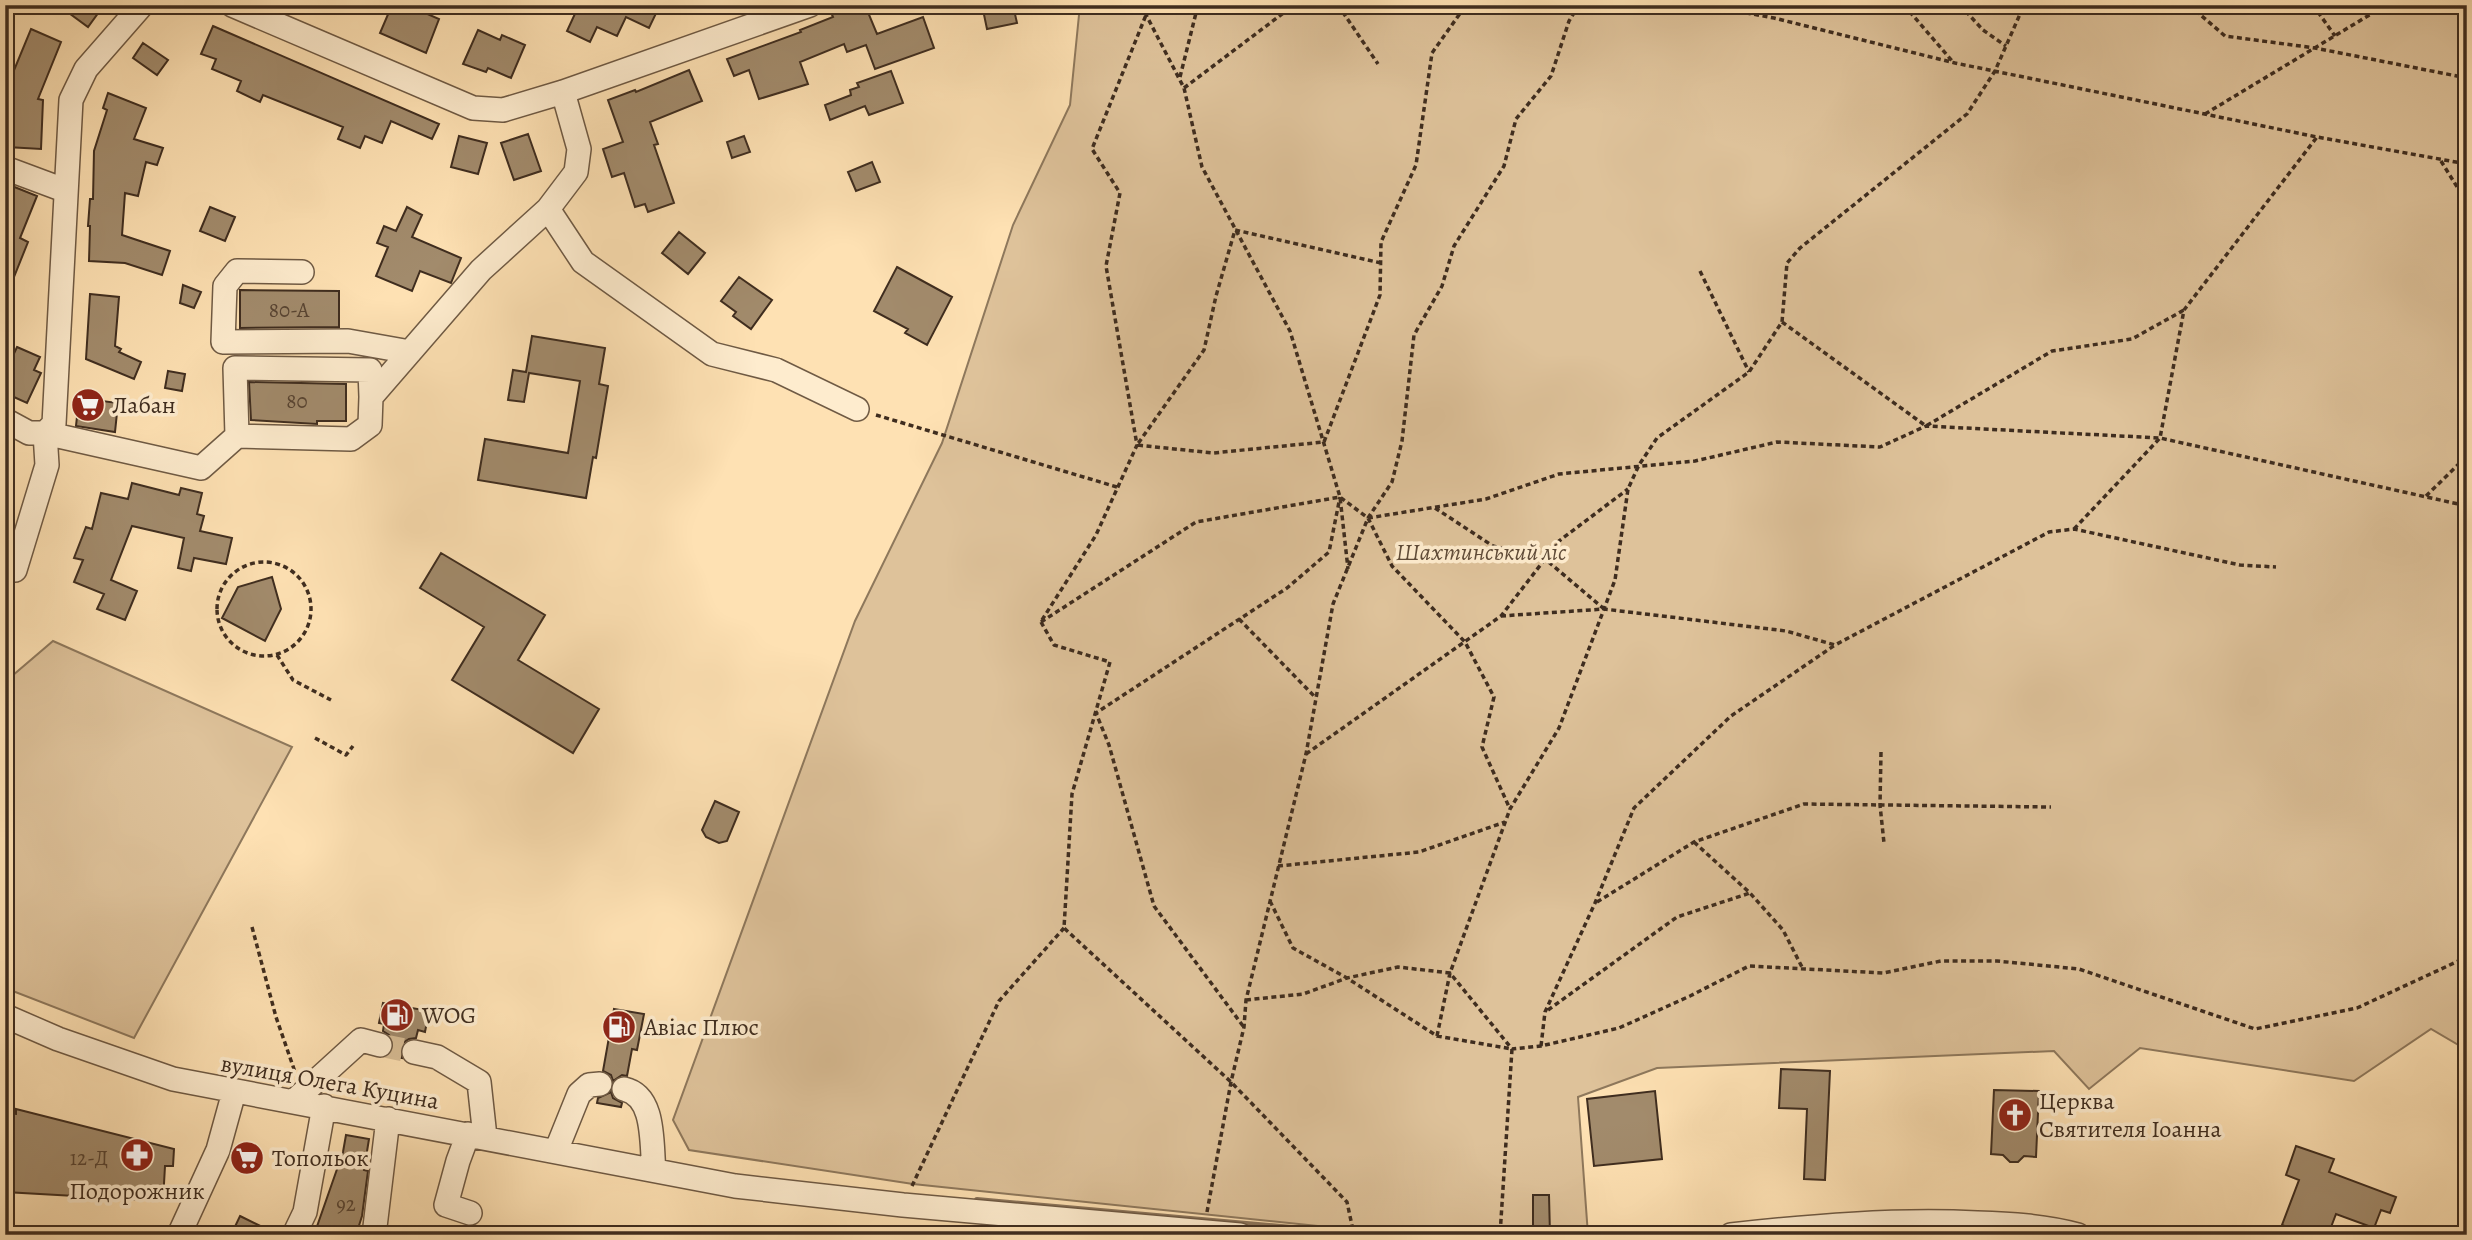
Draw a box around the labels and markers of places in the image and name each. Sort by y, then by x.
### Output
supermarket icon: Лабан [69,386,107,424]
place label: Лабан [112,389,176,421]
fuel station icon: WOG [378,996,416,1034]
place label: WOG [421,999,476,1031]
fuel station icon: Авіас Плюс [600,1008,638,1046]
place label: Авіас Плюс [643,1011,759,1043]
place label: Церква Святителя Іоанна [2039,1085,2222,1145]
church icon: Церква Святителя Іоанна [1996,1096,2034,1134]
pharmacy icon: Подорожник [118,1136,156,1174]
supermarket icon: Топольок [228,1139,266,1177]
place label: Топольок [272,1142,369,1174]
place label: Подорожник [69,1175,205,1207]

